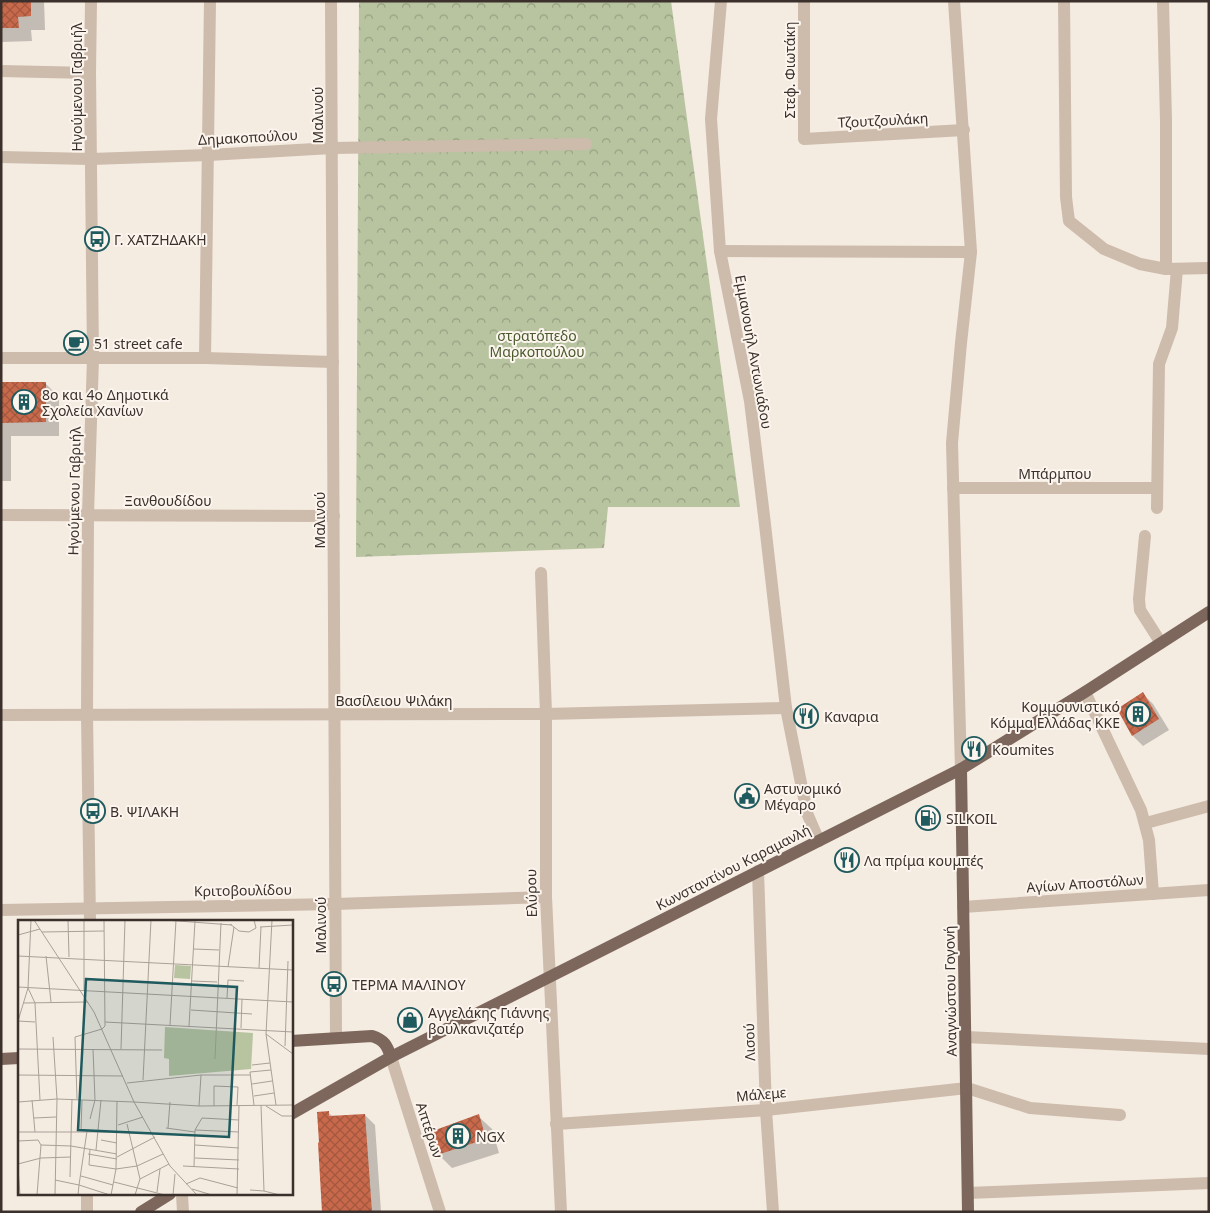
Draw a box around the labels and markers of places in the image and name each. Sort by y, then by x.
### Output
bus stop icon: Γ. ΧΑΤΖΗΔΑΚΗ [84,226,110,252]
place label: Γ. ΧΑΤΖΗΔΑΚΗ [114,230,207,249]
cafe icon: 51 street cafe [63,330,89,356]
place label: 51 street cafe [94,334,183,353]
place label: 8ο και 4ο Δημοτικά Σχολεία Χανίων [42,385,169,420]
building icon: 8ο και 4ο Δημοτικά Σχολεία Χανίων [11,389,37,415]
place label: Κομμουνιστικό Κόμμα Ελλάδας ΚΚΕ [990,697,1120,732]
building icon: Κομμουνιστικό Κόμμα Ελλάδας ΚΚΕ [1125,701,1151,727]
restaurant icon: Καναρια [793,703,819,729]
place label: Καναρια [824,707,879,726]
restaurant icon: Koumites [961,736,987,762]
place label: Koumites [992,740,1054,759]
place label: Αστυνομικό Μέγαρο [764,779,841,814]
public building icon: Αστυνομικό Μέγαρο [734,783,760,809]
bus stop icon: Β. ΨΙΛΑΚΗ [80,798,106,824]
place label: Β. ΨΙΛΑΚΗ [110,802,179,821]
fuel station icon: SILKOIL [915,805,941,831]
place label: SILKOIL [946,809,997,828]
restaurant icon: Λα πρίμα κουμπές [834,847,860,873]
place label: Λα πρίμα κουμπές [864,851,984,870]
bus stop icon: ΤΕΡΜΑ ΜΑΛΙΝΟΥ [321,971,347,997]
place label: ΤΕΡΜΑ ΜΑΛΙΝΟΥ [352,975,466,994]
place label: Αγγελάκης Γιάννης βουλκανιζατέρ [428,1003,550,1038]
shop icon: Αγγελάκης Γιάννης βουλκανιζατέρ [397,1007,423,1033]
building icon: NGX [445,1123,471,1149]
place label: NGX [476,1127,506,1146]

